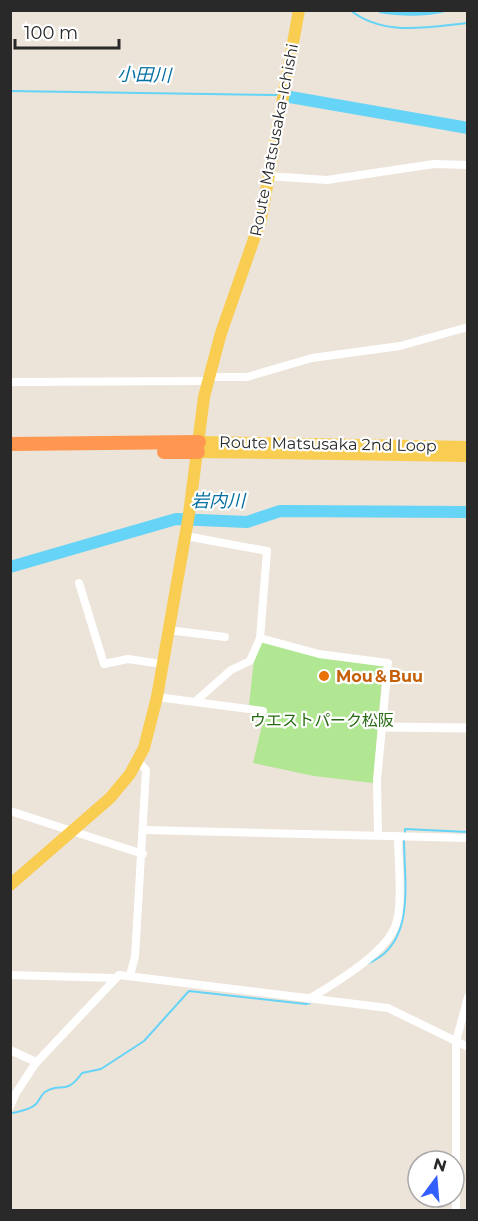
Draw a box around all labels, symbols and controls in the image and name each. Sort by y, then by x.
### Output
scale bar [15,12,118,50]
text: 100 m [24,22,78,44]
street label: Route Matsusaka-Ichishi [246,42,302,238]
water label: 小田川 [117,64,173,87]
street label: Route Matsusaka 2nd Loop [219,433,437,455]
water label: 岩内川 [191,490,247,512]
place label: Mou＆Buu [336,667,423,686]
marker: Mou＆Buu [317,669,331,683]
park label: ウエストパーク松阪 [250,711,394,730]
north arrow [406,1149,466,1209]
text: N [431,1154,449,1176]

